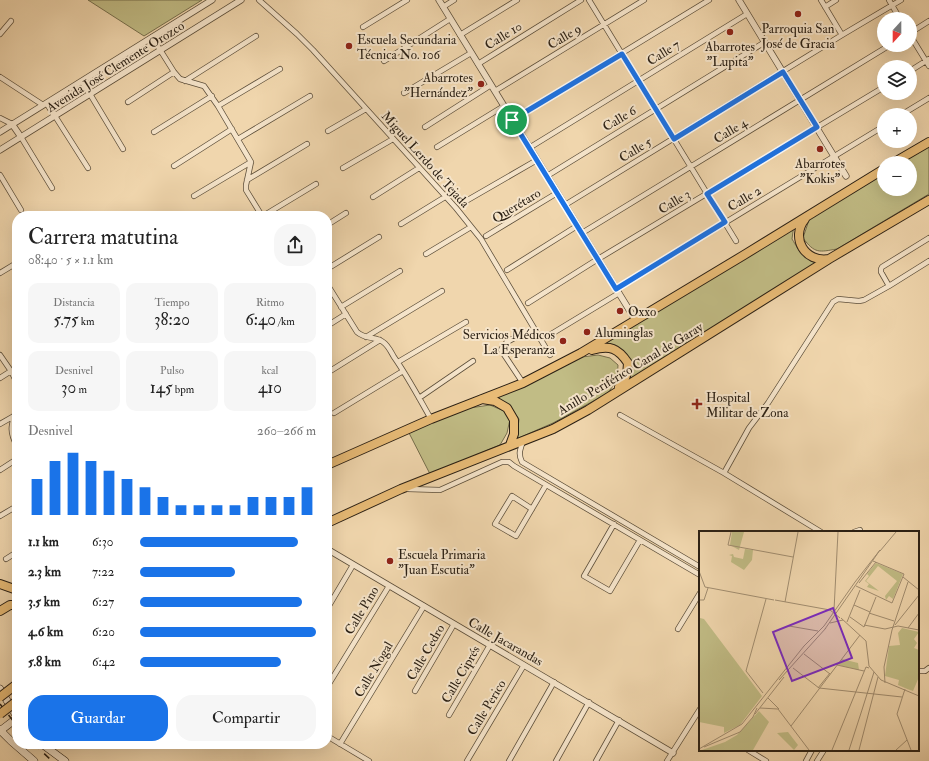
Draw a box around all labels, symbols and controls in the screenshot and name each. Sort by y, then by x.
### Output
marker: Parroquia San José de Gracia [793,9,803,19]
north arrow [877,12,917,52]
map controls [877,12,917,196]
street label: Avenida José Clemente Orozco [43,18,187,116]
street label: Calle 10 [482,18,525,53]
street label: Calle 9 [545,21,584,53]
place label: Parroquia San José de Gracia [760,21,835,52]
marker: Abarrotes "Lupita" [725,27,735,37]
place label: Escuela Secundaria Técnica No. 106 [357,32,457,63]
street label: Calle 7 [644,37,683,69]
place label: Abarrotes "Lupita" [704,39,756,71]
marker: Escuela Secundaria Técnica No. 106 [344,41,354,51]
button: layers [877,60,917,100]
place label: Abarrotes "Hernández" [404,70,474,101]
marker: Abarrotes "Hernández" [476,79,486,89]
street label: Calle 6 [600,102,640,135]
pin [495,103,529,137]
street label: Miguel Lerdo de Tejada [378,108,473,212]
button: + [877,108,917,148]
icon: arrive [501,109,523,131]
street label: Calle 4 [711,114,751,147]
street label: Calle 5 [616,134,655,166]
marker: Abarrotes "Kokis" [815,144,825,154]
place label: Abarrotes "Kokis" [794,156,846,187]
button: − [877,156,917,196]
street label: Calle 2 [725,182,764,215]
street label: Querétaro [489,185,544,227]
street label: Calle 3 [656,186,693,218]
text: Carrera matutina [28,223,178,251]
button: share [274,224,316,266]
text: 08:40 · 5 × 1.1 km [28,252,113,268]
text: Distancia [53,296,95,309]
text: Tiempo [155,296,189,309]
text: Ritmo [256,296,284,309]
place label: Oxxo [628,304,656,320]
marker: Oxxo [615,306,625,316]
text: 5.75 [53,309,79,330]
text: 38:20 [154,309,190,330]
text: 6:40 [245,309,276,330]
text: km [79,315,95,328]
text: /km [276,315,295,328]
street label: Anillo Periférico Canal de Garay [554,319,707,420]
place label: Aluminglas [594,325,654,341]
place label: Servicios Médicos La Esperanza [463,327,556,359]
marker: Aluminglas [582,327,592,337]
marker: Servicios Médicos La Esperanza [558,336,568,346]
text: Desnivel [55,364,93,377]
text: Pulso [160,364,184,377]
text: kcal [262,364,278,377]
text: 30 [61,377,76,398]
text: 145 [150,377,172,398]
text: 410 [258,377,282,398]
text: m [76,383,87,396]
text: bpm [172,383,194,396]
place label: Hospital Militar de Zona [706,390,789,421]
marker: Hospital Militar de Zona [691,398,703,410]
text: Desnivel [28,423,73,439]
text: 260–266 m [257,423,316,439]
inset map [699,531,919,751]
text: 1.1 km [28,534,59,550]
text: 6:30 [92,534,113,550]
place label: Escuela Primaria "Juan Escutia" [398,547,486,578]
marker: Escuela Primaria "Juan Escutia" [385,556,395,566]
text: 2.3 km [28,564,61,580]
text: 7:22 [92,564,114,580]
street label: Calle Pino [341,583,382,638]
text: 3.5 km [28,594,60,610]
text: 6:27 [92,594,114,610]
street label: Calle Jacarandas [465,614,546,670]
street label: Calle Cedro [403,622,448,683]
text: 4.6 km [28,624,63,640]
text: 6:20 [92,624,115,640]
street label: Calle Nogal [351,638,397,700]
street label: Calle Ciprés [438,642,485,707]
text: 5.8 km [28,654,61,670]
text: 6:42 [92,654,115,670]
street label: Calle Perico [464,677,510,738]
button: Guardar [28,695,168,741]
button: Compartir [176,695,316,741]

